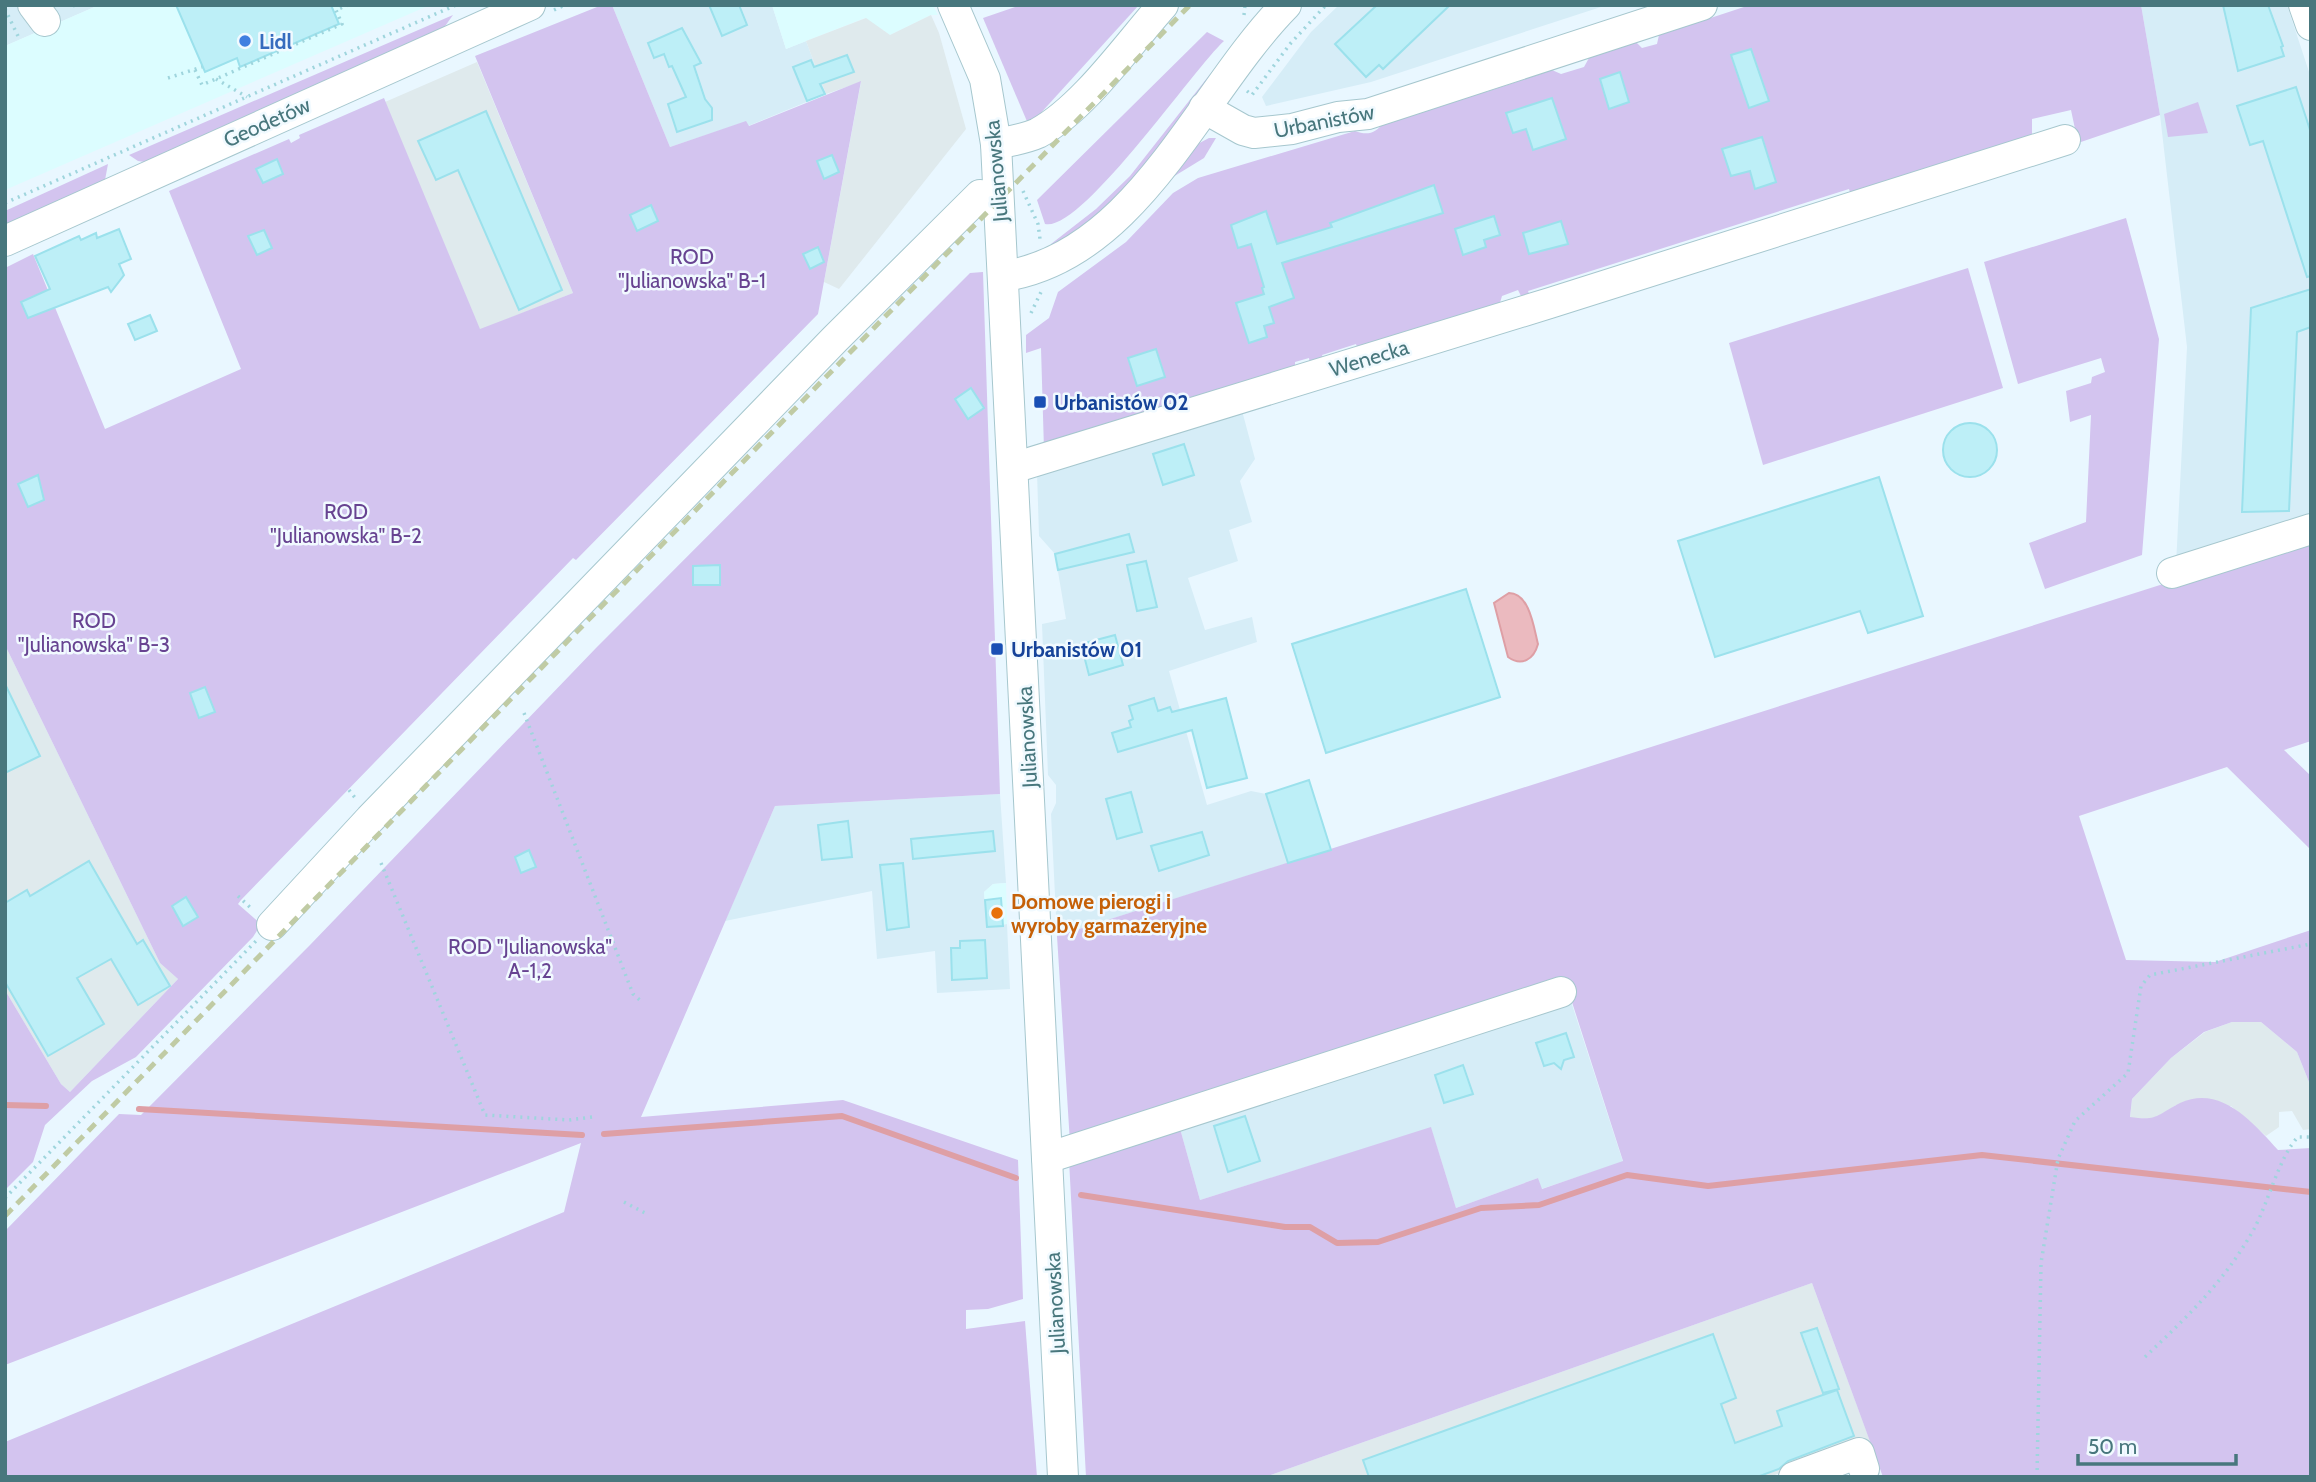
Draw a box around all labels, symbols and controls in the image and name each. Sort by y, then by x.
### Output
place label: Lidl [259,29,293,54]
marker: Lidl [237,33,253,49]
street label: Geodetów [220,92,314,152]
street label: Urbanistów [1272,99,1376,143]
street label: Julianowska [979,119,1013,224]
park label: ROD "Julianowska" B-1 [618,244,766,293]
street label: Wenecka [1327,334,1411,382]
place label: Urbanistów 02 [1054,390,1189,415]
marker: Urbanistów 02 [1032,394,1048,410]
park label: ROD "Julianowska" B-2 [270,499,422,548]
park label: ROD "Julianowska" B-3 [18,608,170,657]
place label: Urbanistów 01 [1011,637,1142,662]
marker: Urbanistów 01 [989,641,1005,657]
street label: Julianowska [1012,685,1042,790]
place label: Domowe pierogi i wyroby garmażeryjne [1011,889,1207,938]
marker: Domowe pierogi i wyroby garmażeryjne [989,905,1005,921]
park label: ROD "Julianowska" A-1,2 [448,934,612,983]
street label: Julianowska [1040,1251,1070,1356]
scale bar [2078,1422,2236,1466]
text: 50 m [2088,1434,2137,1459]

